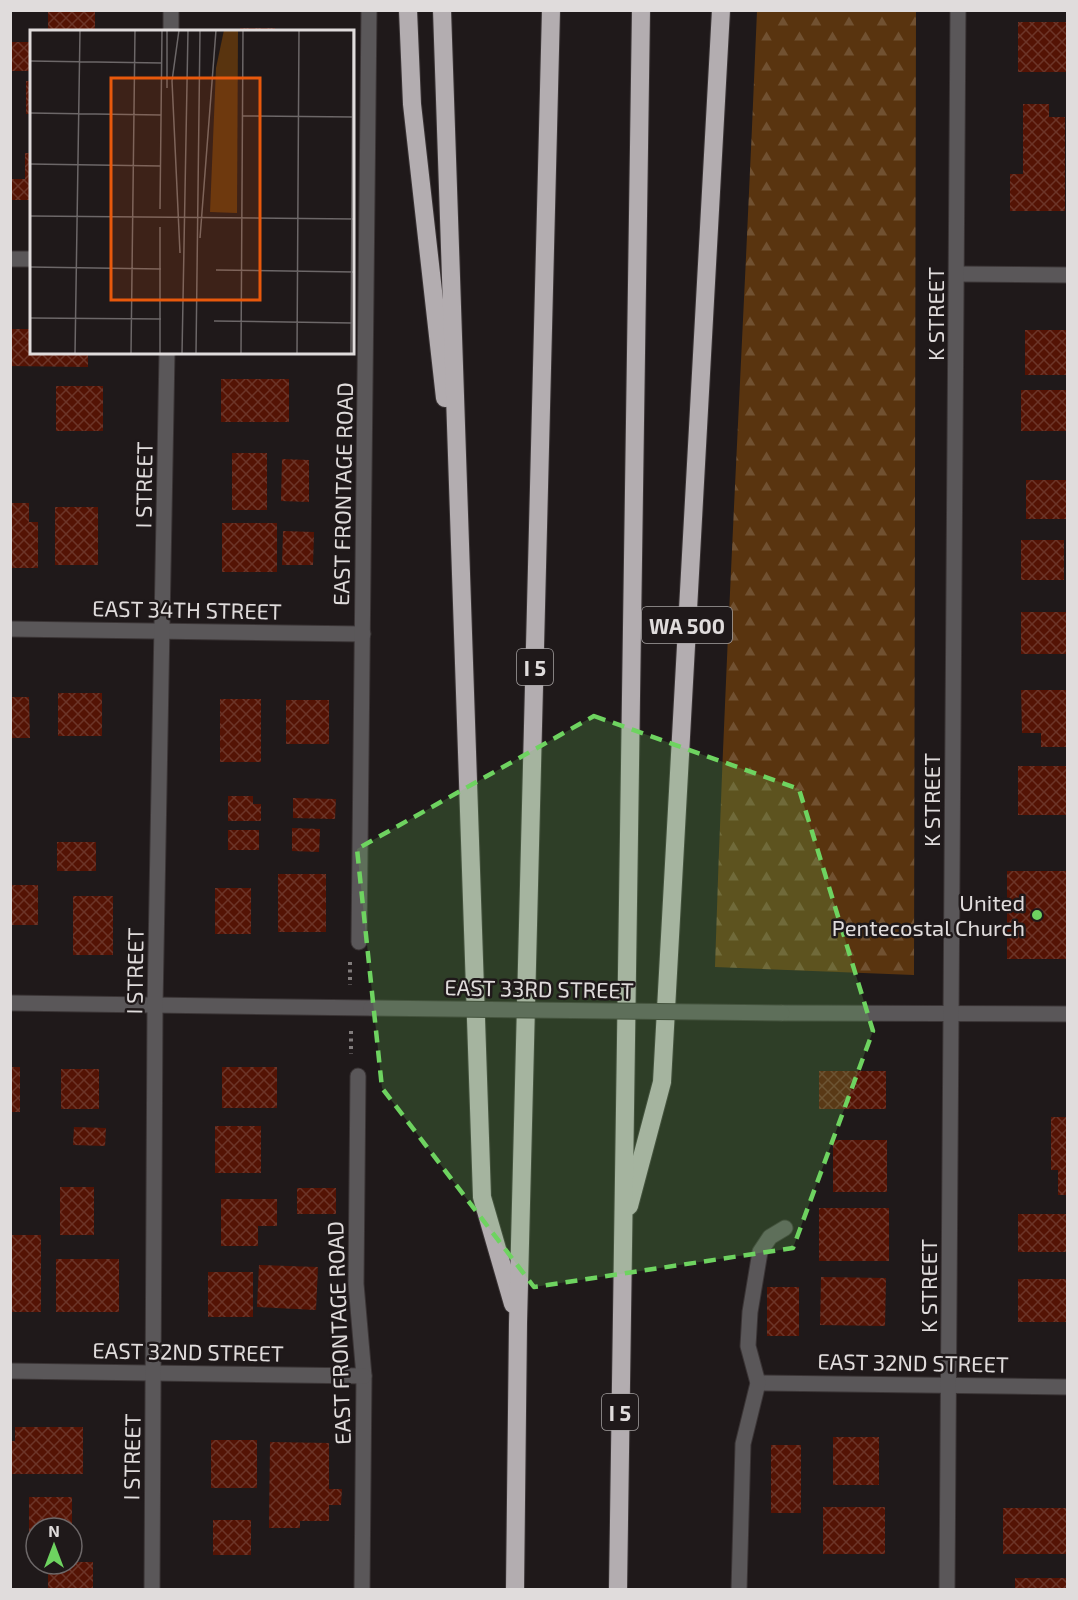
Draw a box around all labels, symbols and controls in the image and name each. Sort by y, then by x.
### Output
inset map [30,30,354,354]
street label: K STREET [922,267,948,361]
street label: EAST FRONTAGE ROAD [327,382,357,606]
street label: I STREET [129,441,157,529]
street label: EAST 34TH STREET [92,594,282,624]
road number: WA 500 [642,607,732,643]
road number: I 5 [517,649,553,685]
street label: K STREET [918,753,944,847]
place label: United Pentecostal Church [832,889,1025,940]
marker: United Pentecostal Church [1030,908,1044,922]
street label: I STREET [120,927,148,1015]
street label: EAST 33RD STREET [444,973,634,1003]
street label: EAST FRONTAGE ROAD [321,1221,355,1445]
street label: K STREET [915,1239,941,1333]
street label: EAST 32ND STREET [92,1336,284,1366]
street label: EAST 32ND STREET [817,1347,1009,1377]
road number: I 5 [602,1394,638,1430]
street label: I STREET [117,1413,145,1501]
north arrow [24,1516,84,1576]
text: N [48,1521,60,1540]

